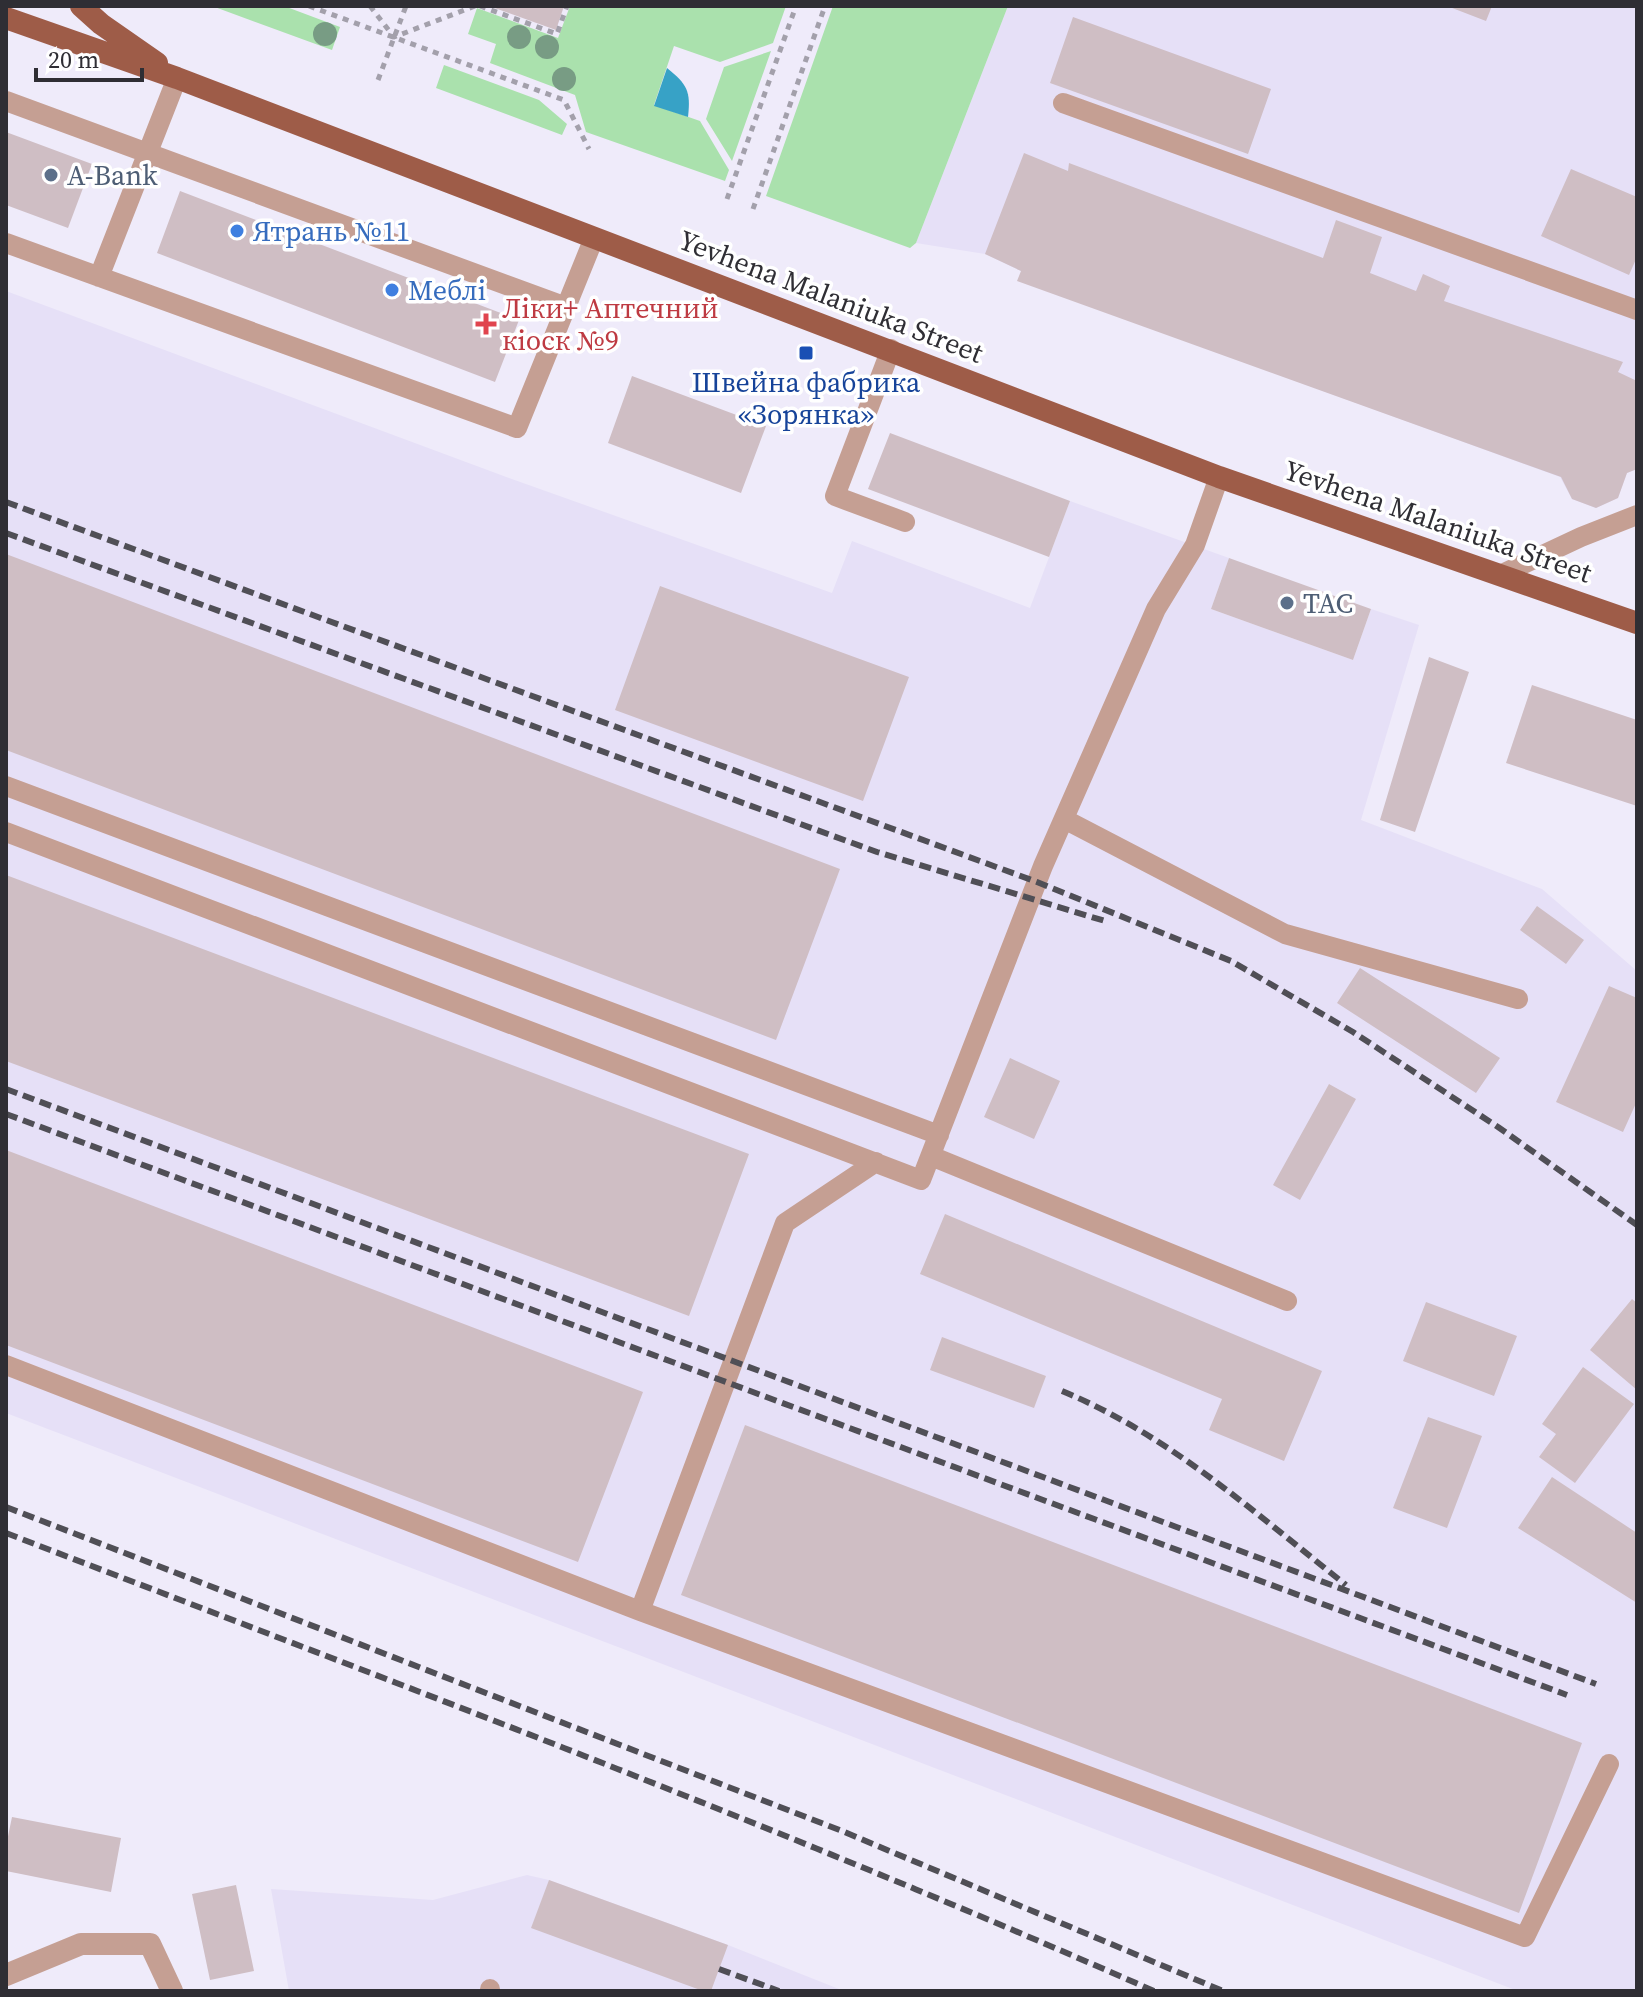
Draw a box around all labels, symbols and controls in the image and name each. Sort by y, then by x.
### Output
scale bar [36,32,142,82]
text: 20 m [48,43,99,76]
place label: A-Bank [67,156,158,194]
marker: A-Bank [42,166,60,184]
place label: Ятрань №11 [253,212,410,250]
street label: Yevhena Malaniuka Street [673,220,989,372]
marker: Ятрань №11 [228,222,246,240]
place label: Меблі [408,271,486,309]
marker: Меблі [383,281,401,299]
place label: Ліки+ Аптечний кіоск №9 [502,289,719,359]
marker: Ліки+ Аптечний кіоск №9 [477,315,495,333]
marker: Швейна фабрика «Зорянка» [797,344,815,362]
place label: Швейна фабрика «Зорянка» [692,363,921,433]
street label: Yevhena Malaniuka Street [1279,450,1598,592]
place label: ТАС [1303,584,1353,622]
marker: ТАС [1278,594,1296,612]

